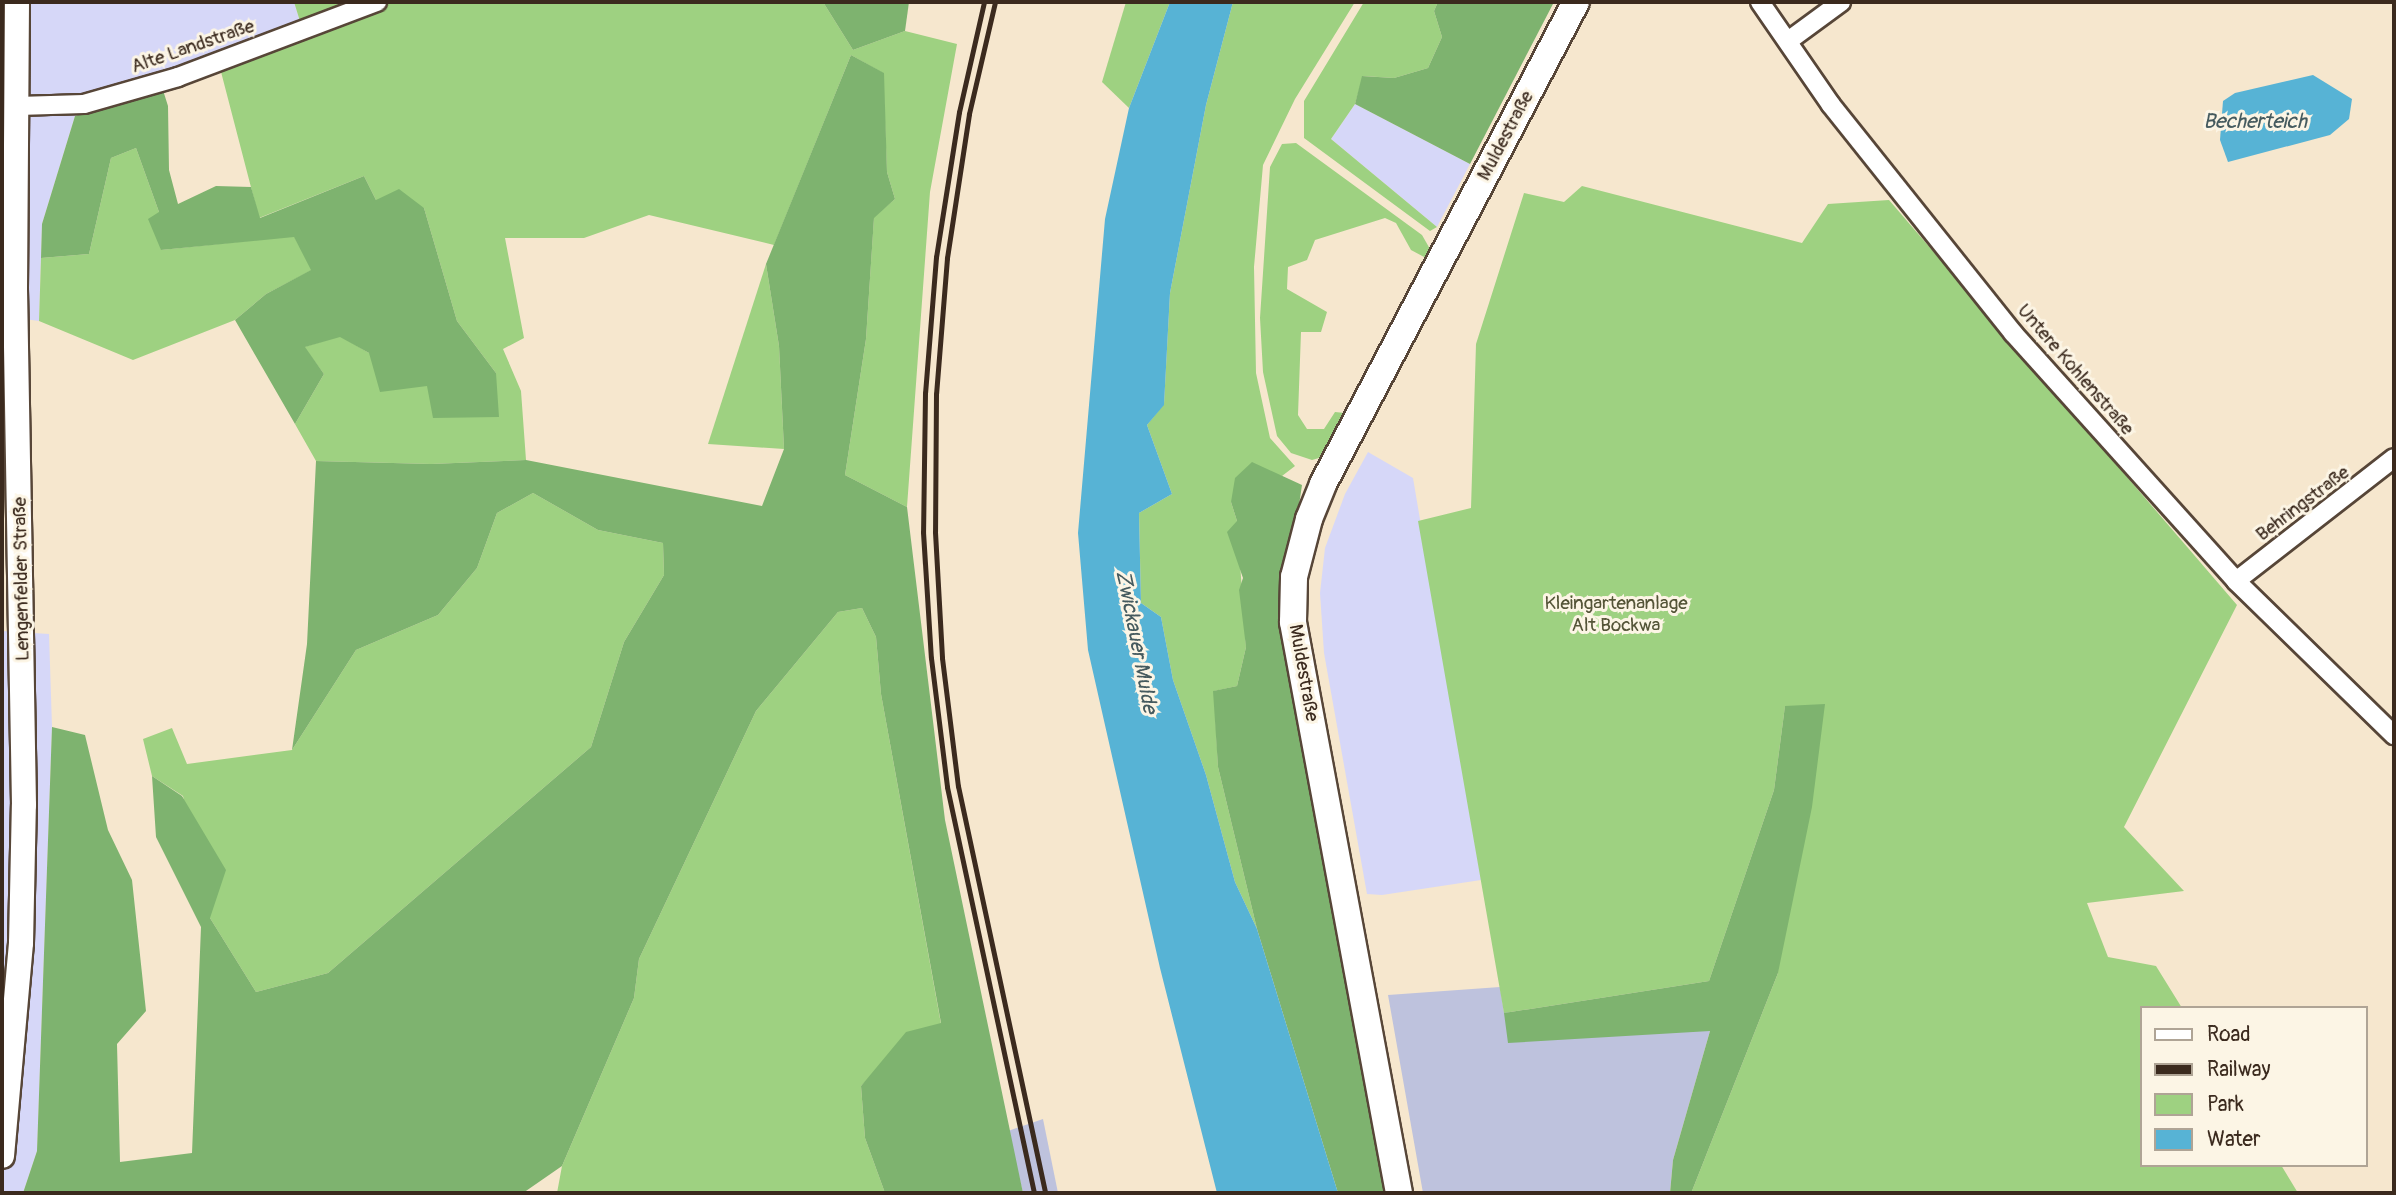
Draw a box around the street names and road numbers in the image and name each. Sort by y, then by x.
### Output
street label: Alte Landstraße [129,15,257,79]
street label: Muldestraße [1473,87,1539,185]
street label: Untere Kohlenstraße [2012,300,2138,440]
street label: Behringstraße [2252,462,2354,546]
street label: Lengenfelder Straße [9,497,35,661]
street label: Muldestraße [1283,623,1323,723]

